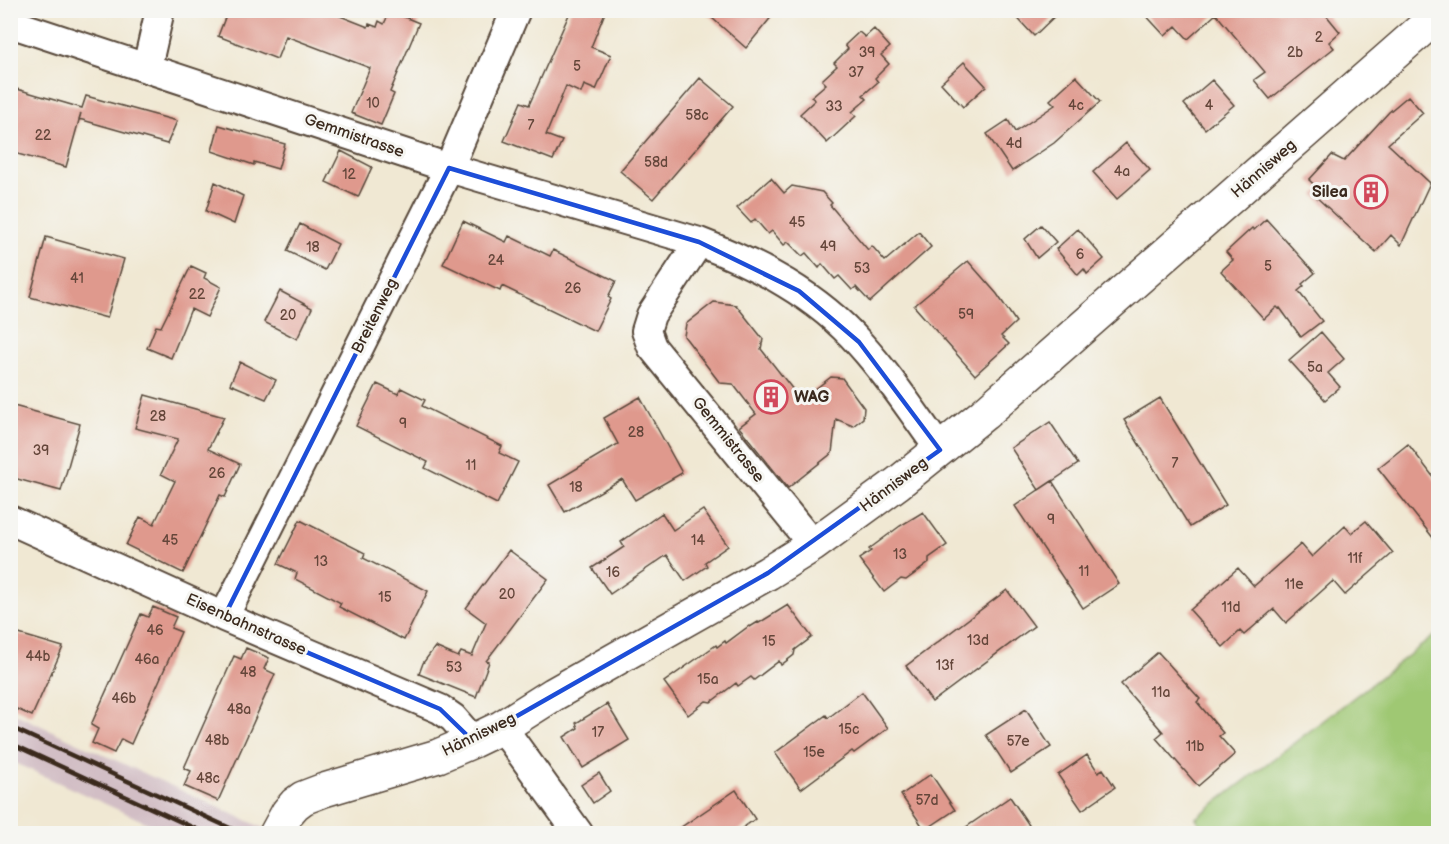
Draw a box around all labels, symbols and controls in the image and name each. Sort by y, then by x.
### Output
house number: 2 [1315,29,1324,46]
house number: 39 [859,44,875,61]
house number: 2b [1287,44,1303,61]
house number: 5 [573,58,581,75]
house number: 37 [848,64,864,81]
house number: 10 [366,95,380,112]
house number: 4c [1068,97,1084,114]
house number: 4 [1205,97,1214,114]
house number: 33 [825,98,843,115]
house number: 58c [685,107,709,124]
street label: Gemmistrasse [302,110,407,162]
house number: 7 [528,117,535,134]
house number: 22 [35,127,52,144]
house number: 4d [1006,135,1022,152]
street label: Hännisweg [1228,136,1300,202]
house number: 58d [644,154,668,171]
house number: 4a [1114,163,1130,180]
house number: 12 [342,166,357,183]
building icon: Silea [1353,174,1389,210]
place label: Silea [1312,183,1348,202]
house number: 45 [789,214,805,231]
house number: 49 [820,238,836,255]
house number: 18 [306,239,320,256]
house number: 6 [1076,246,1085,263]
house number: 24 [488,252,505,269]
house number: 5 [1264,258,1272,275]
house number: 53 [854,260,870,277]
house number: 41 [70,270,84,287]
street label: Breitenweg [348,275,402,357]
house number: 26 [565,280,582,297]
house number: 22 [189,286,206,303]
house number: 59 [958,306,974,323]
house number: 20 [280,307,296,324]
house number: 5a [1307,359,1323,376]
building icon: WAG [753,379,789,415]
place label: WAG [794,388,830,407]
street label: Gemmistrasse [688,393,769,487]
house number: 28 [150,408,166,425]
house number: 9 [399,415,407,432]
house number: 28 [628,424,644,441]
house number: 39 [33,442,49,459]
street label: Hännisweg [856,453,932,517]
house number: 7 [1172,455,1179,472]
house number: 11 [466,457,476,474]
house number: 26 [209,465,226,482]
house number: 18 [569,479,583,496]
house number: 9 [1047,511,1055,528]
house number: 45 [162,532,178,549]
house number: 14 [691,532,705,549]
house number: 13 [893,546,907,563]
house number: 11f [1347,550,1363,567]
house number: 13 [314,553,328,570]
house number: 11 [1079,563,1089,580]
house number: 16 [606,564,620,581]
house number: 11e [1284,576,1304,593]
house number: 20 [499,586,515,603]
house number: 15 [378,589,392,606]
street label: Eisenbahnstrasse [183,590,309,660]
house number: 11d [1222,599,1240,616]
house number: 46 [146,622,164,639]
house number: 13d [967,632,989,649]
house number: 15 [762,633,776,650]
house number: 44b [26,648,51,665]
house number: 46a [134,651,160,668]
house number: 13f [936,657,955,674]
house number: 53 [446,659,462,676]
house number: 48 [240,664,256,681]
house number: 15a [697,671,719,688]
house number: 11a [1152,684,1170,701]
house number: 46b [112,690,137,707]
house number: 48a [227,701,251,718]
street label: Hännisweg [439,709,519,761]
house number: 15c [839,721,859,738]
house number: 17 [592,724,604,741]
house number: 48b [205,732,229,749]
house number: 57e [1006,733,1030,750]
house number: 11b [1186,738,1204,755]
house number: 15e [803,744,825,761]
house number: 48c [196,770,220,787]
house number: 57d [916,792,938,809]

